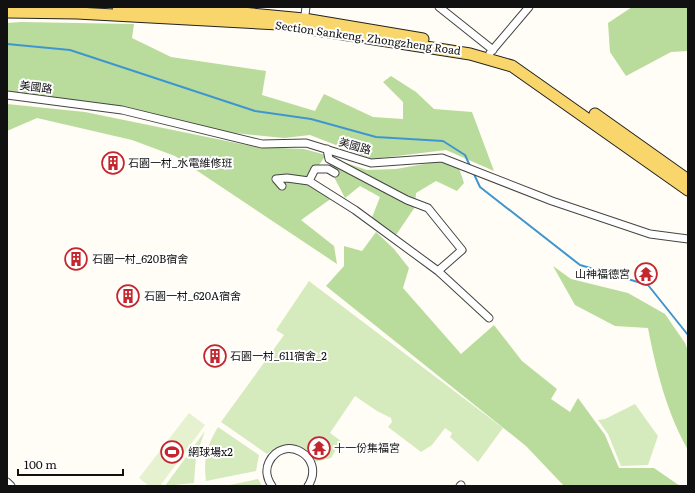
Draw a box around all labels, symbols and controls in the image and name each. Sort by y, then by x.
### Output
street label: Section Sankeng, Zhongzheng Road [274,16,462,58]
street label: 美國路 [19,76,53,96]
street label: 美國路 [337,133,373,157]
building icon: 石園一村_水電維修班 [100,150,126,176]
place label: 石園一村_水電維修班 [128,154,232,170]
building icon: 石園一村_620B宿舍 [63,246,89,272]
place label: 石園一村_620B宿舍 [92,250,188,266]
temple icon: 山神福德宮 [633,261,659,287]
place label: 山神福德宮 [575,265,630,281]
building icon: 石園一村_620A宿舍 [115,283,141,309]
place label: 石園一村_620A宿舍 [144,287,241,303]
building icon: 石園一村_611宿舍_2 [202,343,228,369]
place label: 石園一村_611宿舍_2 [230,347,327,363]
temple icon: 十一份集福宮 [306,435,332,461]
sports icon: 網球場x2 [159,439,185,465]
place label: 十一份集福宮 [334,439,400,455]
place label: 網球場x2 [188,443,233,459]
scale bar [18,451,123,477]
text: 100 m [24,455,57,473]

